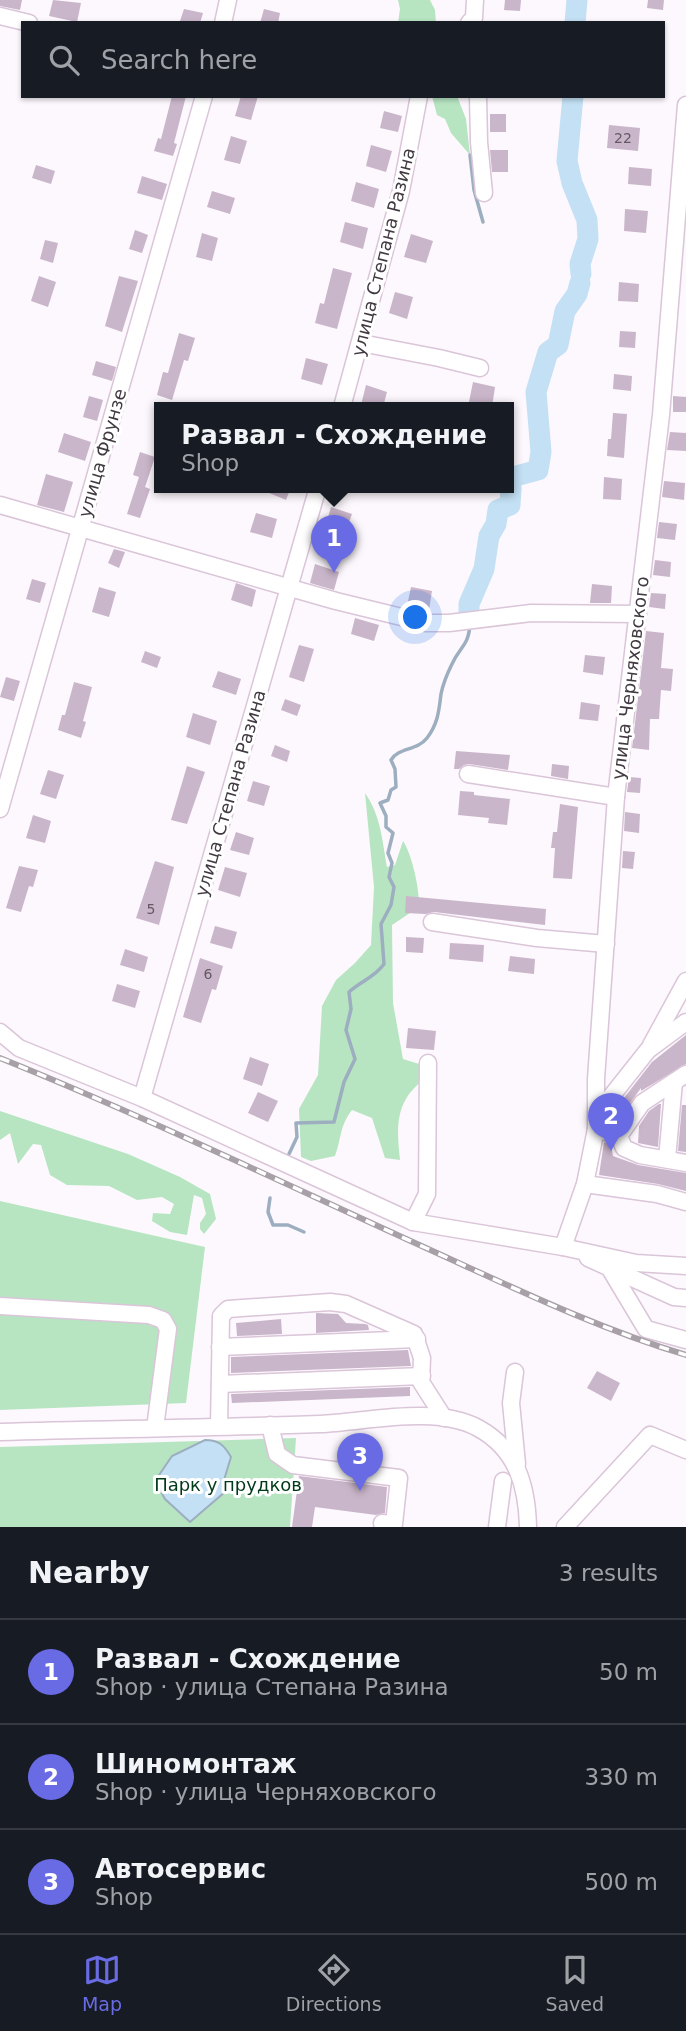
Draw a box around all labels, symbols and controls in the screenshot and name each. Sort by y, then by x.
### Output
search box [21,21,665,98]
icon: search [45,41,83,79]
text: Search here [101,45,257,75]
house number: 22 [614,130,632,146]
street label: улица Степана Разина [347,146,419,358]
street label: улица Фрунзе [74,386,130,520]
popup [154,402,514,493]
text: Развал - Схождение [181,420,487,450]
text: Shop [181,450,239,476]
pin: 1 [311,515,357,573]
street label: улица Черняховского [607,575,653,781]
your location [398,600,432,634]
street label: улица Степана Разина [190,687,270,899]
house number: 5 [147,901,155,917]
house number: 6 [204,966,213,982]
pin: 2 [588,1093,634,1151]
pin: 3 [337,1433,383,1491]
park label: Парк у прудков [154,1474,302,1495]
text: Nearby [28,1555,150,1590]
text: 3 results [559,1560,658,1586]
text: Развал - Схождение [95,1644,401,1674]
text: 1 [43,1659,59,1685]
text: 50 m [599,1659,658,1685]
text: Shop · улица Степана Разина [95,1674,449,1700]
text: Шиномонтаж [95,1749,297,1779]
text: 2 [43,1764,59,1790]
text: 330 m [584,1764,658,1790]
text: Shop · улица Черняховского [95,1779,437,1805]
text: Автосервис [95,1854,266,1884]
text: 3 [43,1869,59,1895]
text: 500 m [584,1869,658,1895]
text: Shop [95,1884,153,1910]
tab: Map [82,1951,122,2015]
tab: Directions [286,1951,382,2015]
tab: Saved [545,1951,604,2015]

